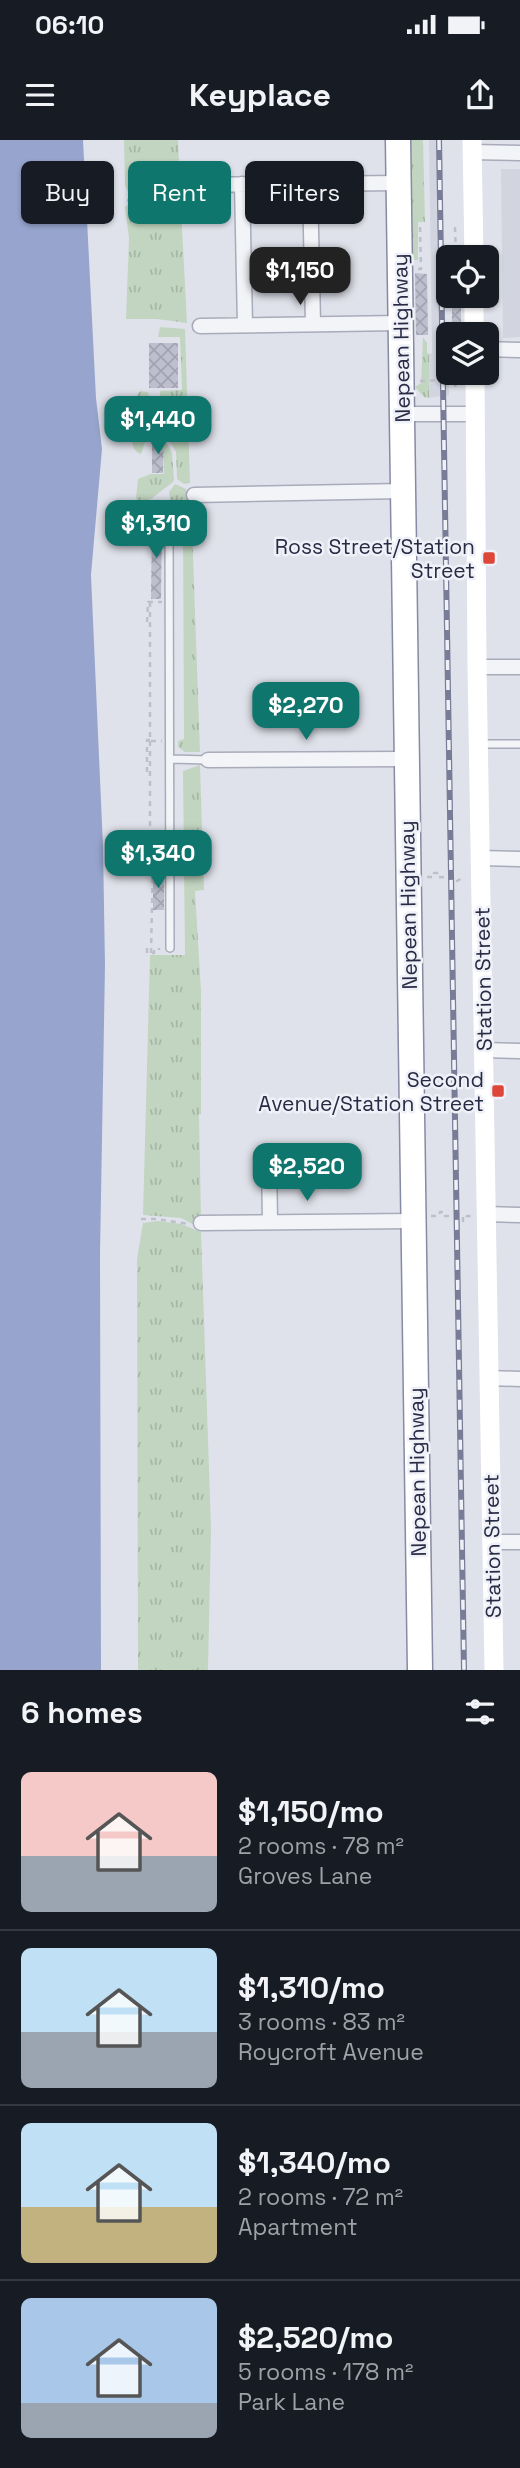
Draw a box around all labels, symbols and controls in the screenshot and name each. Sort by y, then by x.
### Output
text: 06:10 [35,8,104,42]
text: Keyplace [189,75,331,115]
icon: menu [21,76,59,114]
icon: share [461,76,499,114]
chip: Buy [21,161,114,224]
chip: Rent [128,161,231,224]
chip: Filters [245,161,364,224]
map controls [436,245,499,385]
button: locate [436,245,499,308]
pin: $1,150 [243,248,357,307]
street label: Nepean Highway [386,253,416,423]
text: $1,150 [266,255,335,285]
button: layers [436,322,499,385]
pin: $1,440 [101,396,215,456]
text: $1,440 [120,404,196,434]
pin: $1,310 [99,500,213,560]
text: $1,310 [121,508,191,538]
place label: Ross Street/Station Street [275,533,475,584]
marker: Ross Street/Station Street [481,550,497,566]
pin: $2,270 [249,682,363,742]
text: $2,270 [268,690,344,720]
street label: Nepean Highway [393,820,423,990]
pin: $1,340 [101,830,215,890]
text: $1,340 [121,838,195,868]
street label: Station Street [468,907,498,1051]
place label: Second Avenue/Station Street [258,1066,484,1117]
marker: Second Avenue/Station Street [490,1083,506,1099]
pin: $2,520 [250,1144,364,1203]
text: $2,520 [269,1151,345,1181]
street label: Nepean Highway [402,1387,432,1557]
street label: Station Street [477,1474,507,1618]
text: 6 homes [21,1693,143,1732]
icon: filters [461,1693,499,1731]
text: $1,150/mo [238,1792,384,1831]
icon: home [77,1800,161,1884]
text: 2 rooms · 78 m² [238,1831,404,1861]
text: Groves Lane [238,1861,372,1891]
text: $1,310/mo [238,1968,385,2007]
icon: home [77,1976,161,2060]
text: 3 rooms · 83 m² [238,2007,405,2037]
text: Roycroft Avenue [238,2037,424,2067]
text: $1,340/mo [238,2143,391,2182]
icon: home [77,2151,161,2235]
text: 2 rooms · 72 m² [238,2182,403,2212]
text: Apartment [238,2212,358,2242]
text: $2,520/mo [238,2318,393,2357]
icon: home [77,2326,161,2410]
text: 5 rooms · 178 m² [238,2357,413,2387]
text: Park Lane [238,2387,345,2417]

